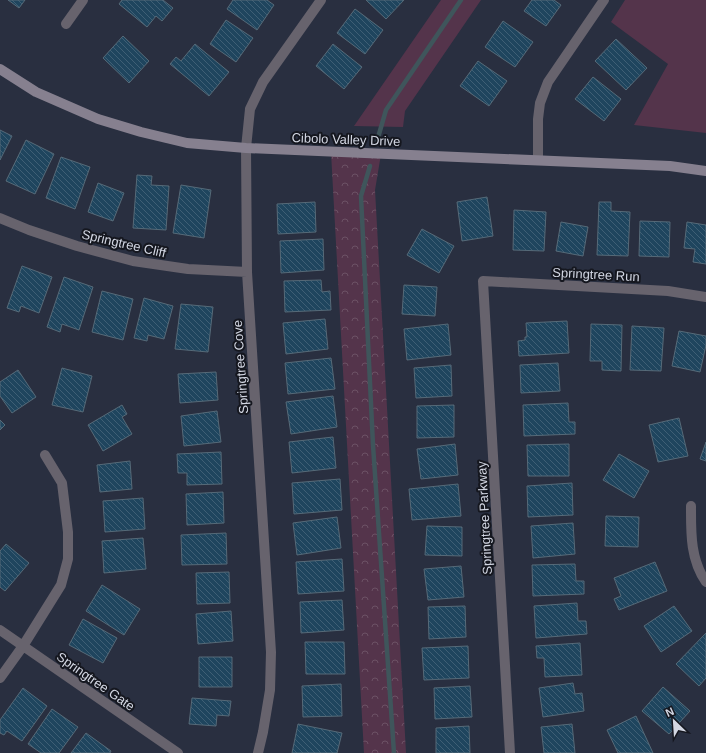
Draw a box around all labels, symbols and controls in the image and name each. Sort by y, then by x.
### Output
street label: Cibolo Valley Drive [291,130,401,149]
street label: Springtree Cliff [80,227,168,261]
street label: Springtree Run [552,265,640,284]
street label: Springtree Cove [230,320,251,414]
street label: Springtree Parkway [474,460,495,575]
street label: Springtree Gate [54,649,138,714]
north arrow [654,701,694,741]
text: N [664,705,676,719]

